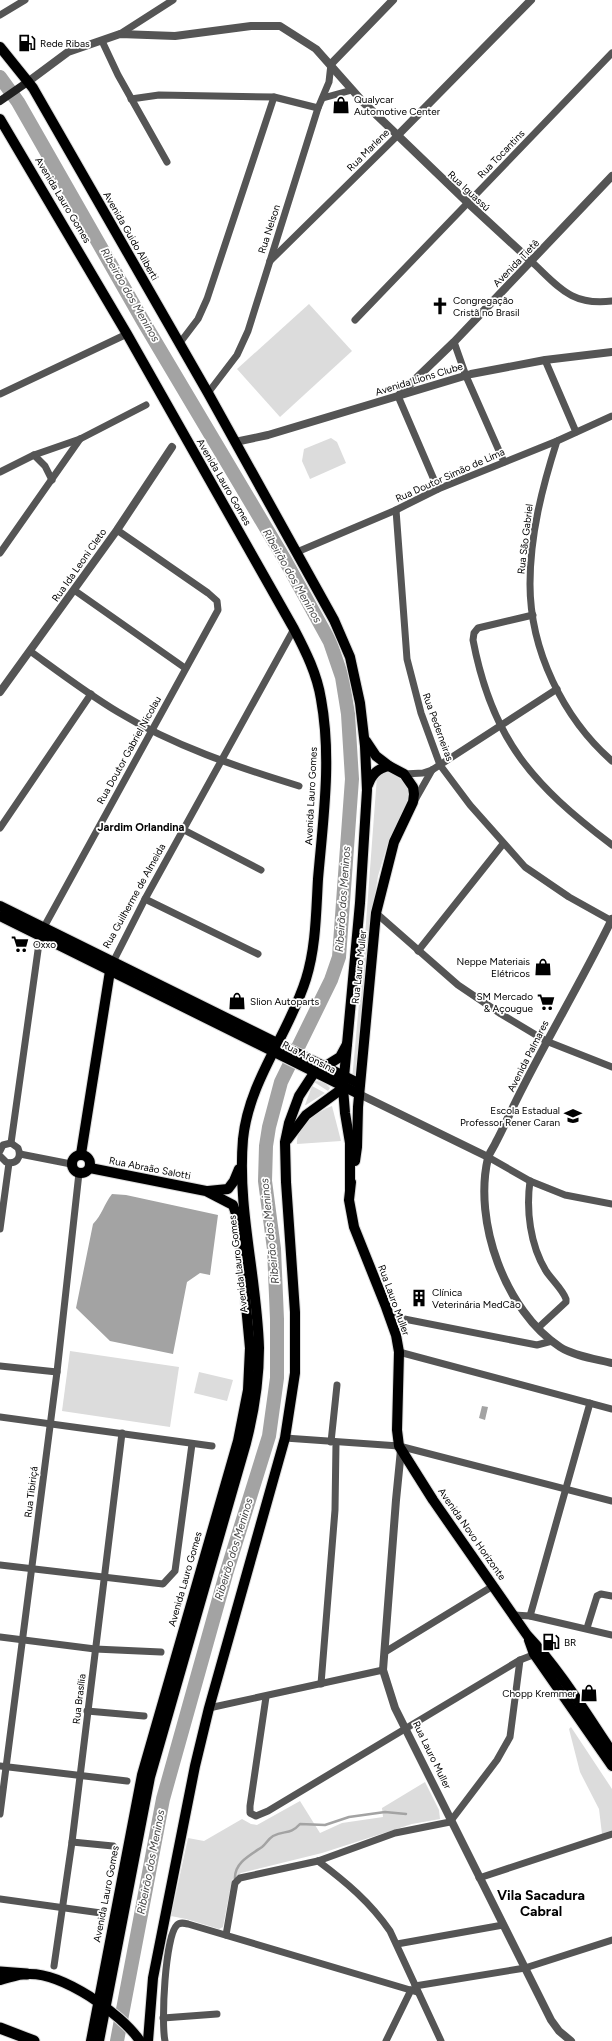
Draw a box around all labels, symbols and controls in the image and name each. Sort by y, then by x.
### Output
fuel station icon: Rede Ribas [17,33,37,53]
place label: Rede Ribas [40,37,90,50]
place label: Qualycar Automotive Center [354,93,441,118]
shop icon: Qualycar Automotive Center [331,95,351,115]
street label: Rua Marlene [344,126,392,174]
street label: Rua Tocantins [475,127,528,181]
street label: Avenida Lauro Gomes [32,155,94,246]
street label: Rua Iguassú [445,168,493,214]
street label: Avenida Guido Aliberti [100,189,162,283]
street label: Rua Nelson [255,202,283,255]
street label: Avenida Tietê [490,236,542,289]
water label: Ribeirão dos Meninos [98,246,162,344]
place label: Congregação Cristã no Brasil [453,294,520,319]
church icon: Congregação Cristã no Brasil [430,296,450,316]
street label: Avenida Lions Clube [374,359,465,399]
street label: Avenida Lauro Gomes [194,436,254,528]
street label: Rua Doutor Simão de Lima [393,445,507,505]
street label: Rua São Gabriel [514,503,536,575]
street label: Rua Ida Leoni Cleto [49,526,109,604]
water label: Ribeirão dos Meninos [260,527,324,625]
street label: Rua Pederneiras [420,691,456,763]
street label: Rua Doutor Gabriel Nicolau [94,694,164,806]
street label: Avenida Lauro Gomes [302,746,320,845]
district label: Jardim Orlandina [98,821,185,834]
street label: Rua Guilherme de Almeida [100,841,168,951]
water label: Ribeirão dos Meninos [333,846,353,952]
street label: Rua Lauro Muller [349,929,369,1005]
supermarket icon: Oxxo [10,934,30,954]
place label: Oxxo [33,938,56,951]
place label: Neppe Materiais Elétricos [456,955,530,980]
shop icon: Neppe Materiais Elétricos [533,957,553,977]
place label: SM Mercado & Açougue [476,990,534,1015]
shop icon: Slion Autoparts [227,991,247,1011]
supermarket icon: SM Mercado & Açougue [536,992,556,1012]
place label: Slion Autoparts [250,995,320,1008]
street label: Avenida Palmares [504,1018,552,1094]
street label: Rua Afonsina [280,1038,338,1076]
place label: Escola Estadual Professor Rener Caran [460,1104,560,1129]
school or university icon: Escola Estadual Professor Rener Caran [563,1106,583,1126]
street label: Rua Abraão Salotti [108,1154,192,1182]
water label: Ribeirão dos Meninos [258,1177,282,1285]
street label: Avenida Lauro Gomes [226,1214,250,1313]
street label: Rua Lauro Muller [375,1263,413,1338]
place label: Clínica Veterinária MedCão [432,1286,521,1311]
building icon: Clínica Veterinária MedCão [409,1288,429,1308]
street label: Rua Tibiriçá [21,1466,41,1518]
street label: Avenida Novo Horizonte [435,1485,509,1583]
water label: Ribeirão dos Meninos [212,1496,256,1602]
street label: Avenida Lauro Gomes [165,1530,205,1628]
fuel station icon: BR [541,1632,561,1652]
place label: BR [564,1636,576,1649]
street label: Rua Brasília [69,1673,89,1725]
shop icon: Chopp Kremmer [579,1683,599,1703]
place label: Chopp Kremmer [502,1687,577,1700]
street label: Rua Lauro Muller [410,1719,454,1792]
water label: Ribeirão dos Meninos [134,1809,168,1915]
street label: Avenida Lauro Gomes [90,1844,122,1943]
district label: Vila Sacadura Cabral [497,1887,585,1920]

